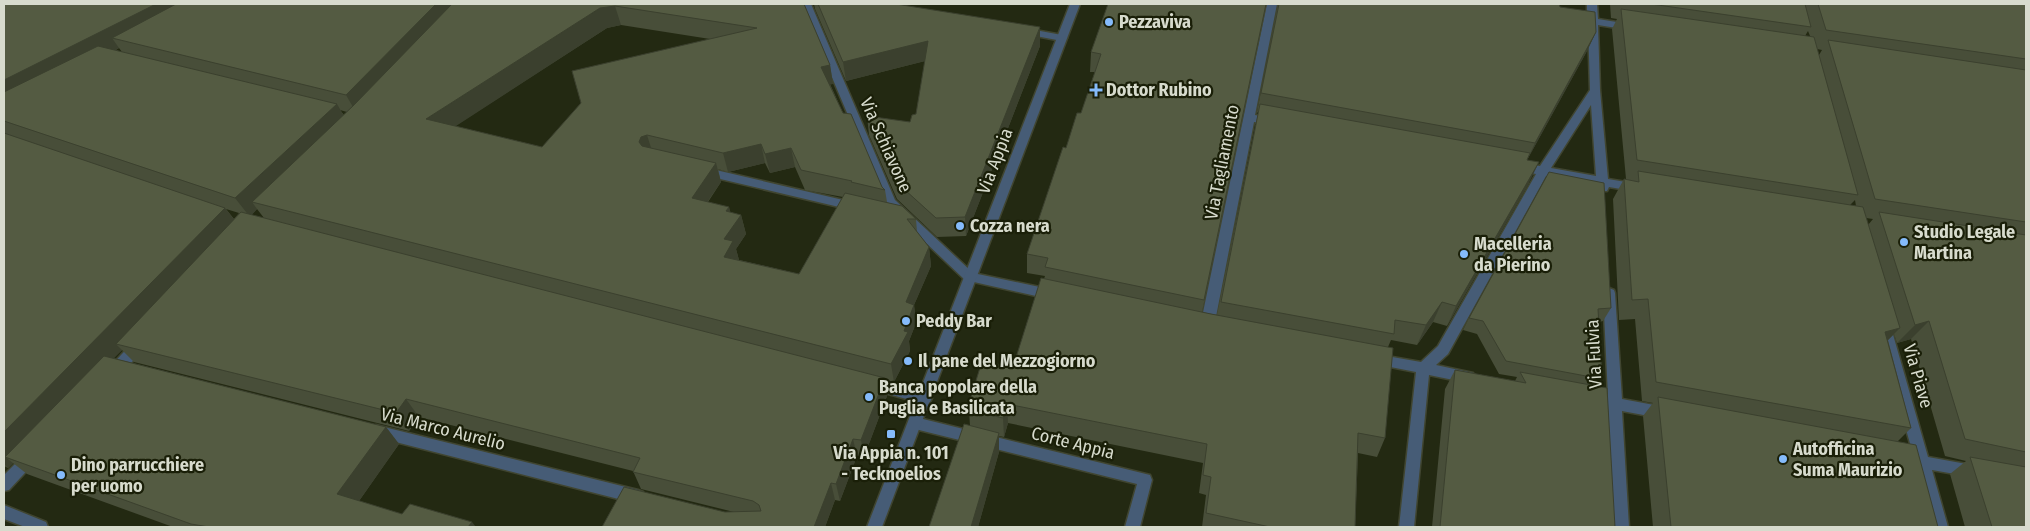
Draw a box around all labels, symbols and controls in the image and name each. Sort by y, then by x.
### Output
place label: Pezzaviva [1119,11,1191,33]
marker: Pezzaviva [1103,16,1115,28]
place label: Dottor Rubino [1106,79,1212,101]
marker: Dottor Rubino [1090,84,1102,96]
street label: Via Schiavone [855,94,917,196]
street label: Via Tagliamento [1200,103,1244,221]
street label: Via Appia [972,125,1018,197]
place label: Cozza nera [970,215,1050,237]
marker: Cozza nera [954,220,966,232]
place label: Studio Legale Martina [1914,221,2015,264]
place label: Macelleria da Pierino [1474,233,1552,276]
marker: Studio Legale Martina [1898,236,1910,248]
marker: Macelleria da Pierino [1458,248,1470,260]
place label: Peddy Bar [916,310,992,332]
marker: Peddy Bar [900,315,912,327]
street label: Via Fulvia [1581,319,1607,389]
street label: Via Piave [1898,341,1938,411]
place label: Il pane del Mezzogiorno [918,350,1096,372]
marker: Il pane del Mezzogiorno [902,355,914,367]
place label: Banca popolare della Puglia e Basilicata [879,376,1037,419]
marker: Banca popolare della Puglia e Basilicata [863,391,875,403]
street label: Via Marco Aurelio [378,403,508,455]
street label: Corte Appia [1029,422,1117,464]
marker: Via Appia n. 101 - Tecknoelios [885,428,897,440]
place label: Autofficina Suma Maurizio [1792,438,1903,481]
place label: Via Appia n. 101 - Tecknoelios [832,442,949,485]
marker: Autofficina Suma Maurizio [1777,453,1789,465]
place label: Dino parrucchiere per uomo [71,454,204,497]
marker: Dino parrucchiere per uomo [55,469,67,481]

